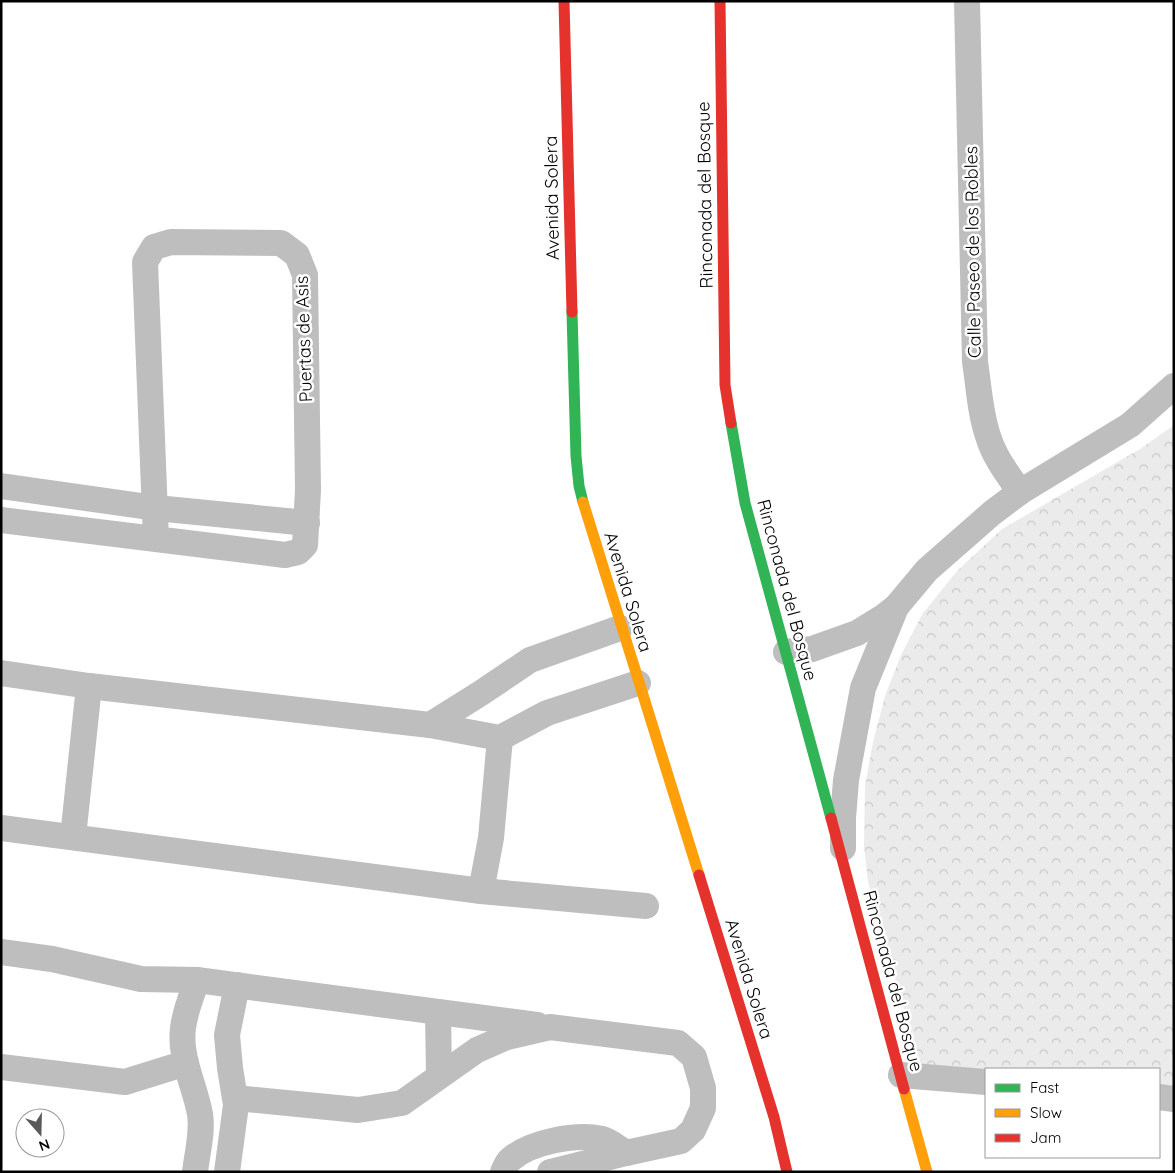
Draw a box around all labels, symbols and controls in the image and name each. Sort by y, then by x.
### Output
street label: Rinconada del Bosque [691,101,718,289]
street label: Avenida Solera [539,136,564,260]
street label: Calle Paseo de los Robles [959,146,986,358]
street label: Puertas de Asis [290,275,317,403]
street label: Rinconada del Bosque [752,497,823,683]
street label: Avenida Solera [599,529,658,655]
street label: Rinconada del Bosque [858,888,929,1074]
street label: Avenida Solera [720,916,779,1042]
legend [985,1068,1160,1158]
text: Fast [1030,1078,1059,1097]
text: Slow [1030,1103,1062,1122]
north arrow [15,1108,65,1158]
text: Jam [1030,1128,1061,1147]
text: N [37,1135,52,1155]

